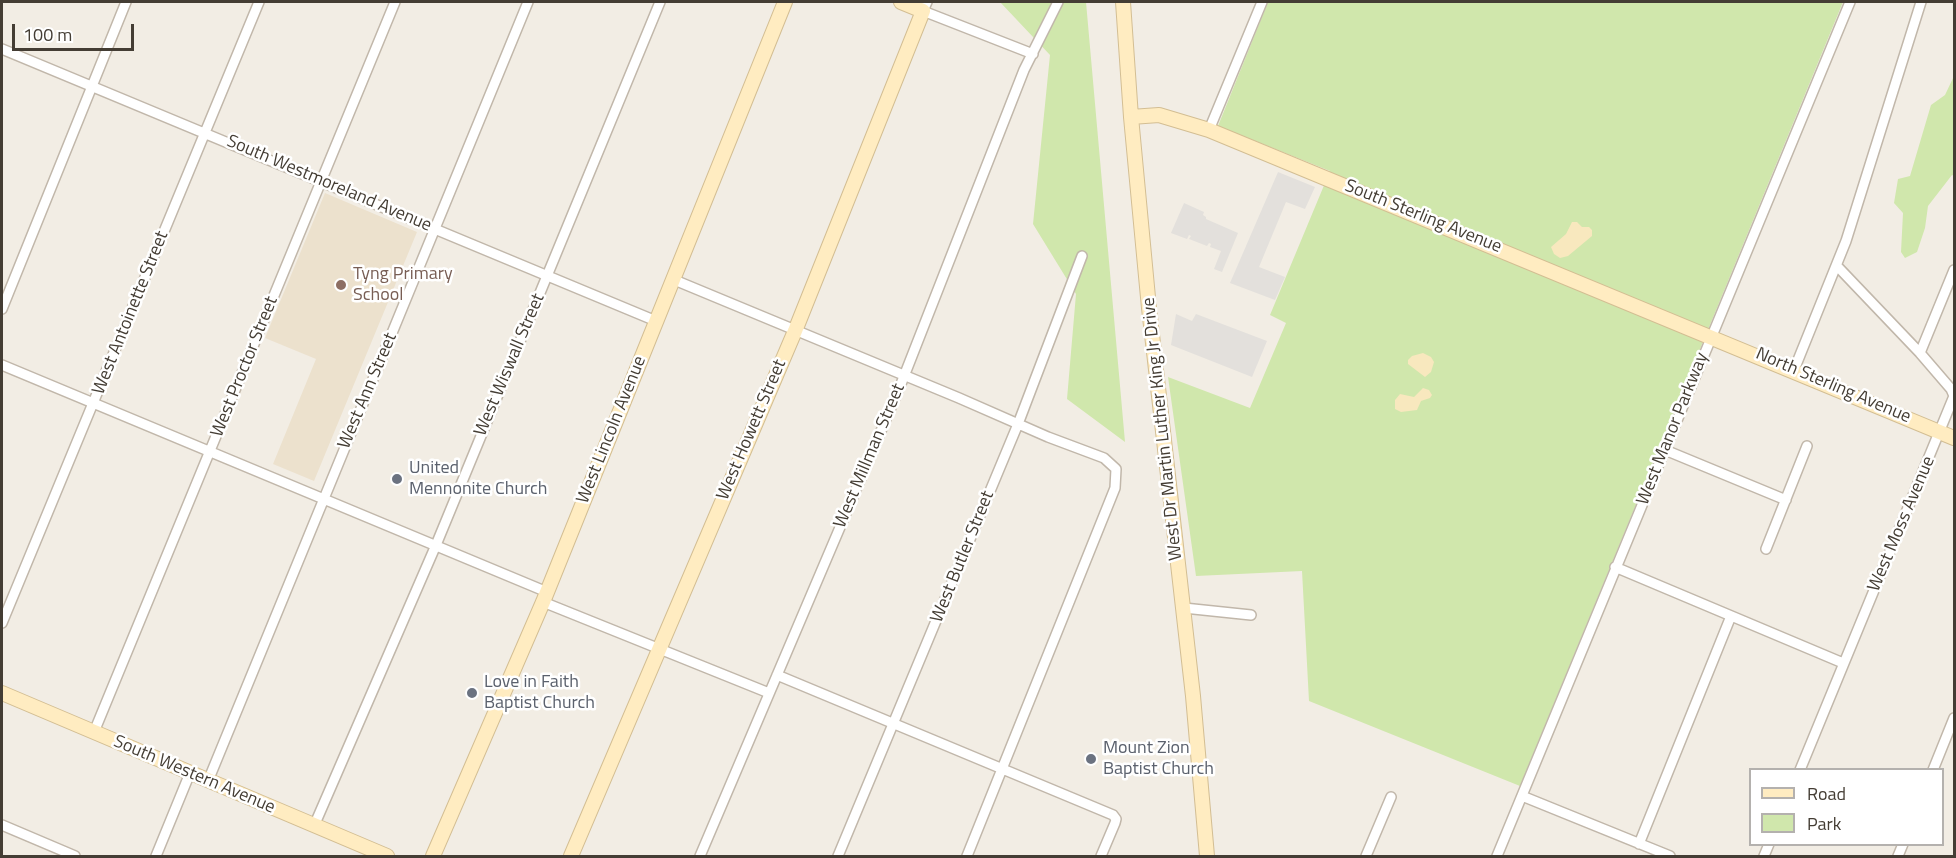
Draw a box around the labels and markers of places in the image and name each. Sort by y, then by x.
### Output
place label: Tyng Primary School [353,264,453,306]
marker: Tyng Primary School [334,278,348,292]
place label: United Mennonite Church [409,458,548,500]
marker: United Mennonite Church [390,472,404,486]
place label: Love in Faith Baptist Church [484,672,595,714]
marker: Love in Faith Baptist Church [465,686,479,700]
place label: Mount Zion Baptist Church [1103,738,1214,780]
marker: Mount Zion Baptist Church [1084,752,1098,766]

